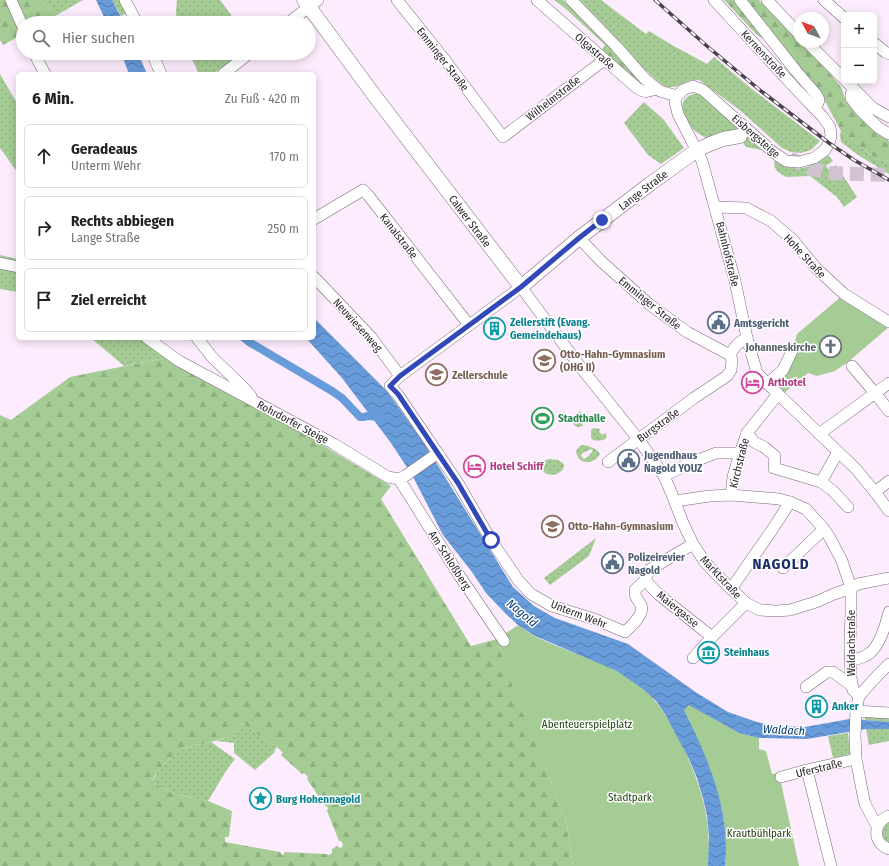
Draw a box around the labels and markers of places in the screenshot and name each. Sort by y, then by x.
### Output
public building icon: Amtsgericht [706,310,732,336]
building icon: Zellerstift (Evang. Gemeindehaus) [481,315,507,341]
place label: Zellerstift (Evang. Gemeindehaus) [510,316,590,342]
place label: Amtsgericht [733,317,789,330]
church icon: Johanneskirche [818,334,844,360]
place label: Johanneskirche [744,341,816,354]
school or university icon: Otto-Hahn-Gymnasium (OHG II) [531,347,557,373]
place label: Otto-Hahn-Gymnasium (OHG II) [560,348,665,374]
school or university icon: Zellerschule [423,362,449,388]
place label: Zellerschule [452,369,508,382]
hotel icon: Arthotel [740,369,766,395]
place label: Arthotel [767,376,807,389]
sports icon: Stadthalle [530,405,556,431]
place label: Stadthalle [558,412,606,425]
public building icon: Jugendhaus Nagold YOUZ [616,448,642,474]
place label: Jugendhaus Nagold YOUZ [643,449,703,475]
hotel icon: Hotel Schiff [461,453,487,479]
place label: Hotel Schiff [490,460,545,473]
school or university icon: Otto-Hahn-Gymnasium [539,513,565,539]
place label: Otto-Hahn-Gymnasium [568,520,673,533]
public building icon: Polizeirevier Nagold [599,550,625,576]
place label: Polizeirevier Nagold [628,551,686,577]
museum icon: Steinhaus [696,639,722,665]
place label: Steinhaus [724,646,770,659]
building icon: Anker [803,693,829,719]
place label: Anker [831,700,860,713]
place icon: Burg Hohennagold [247,786,273,812]
place label: Burg Hohennagold [276,793,360,806]

